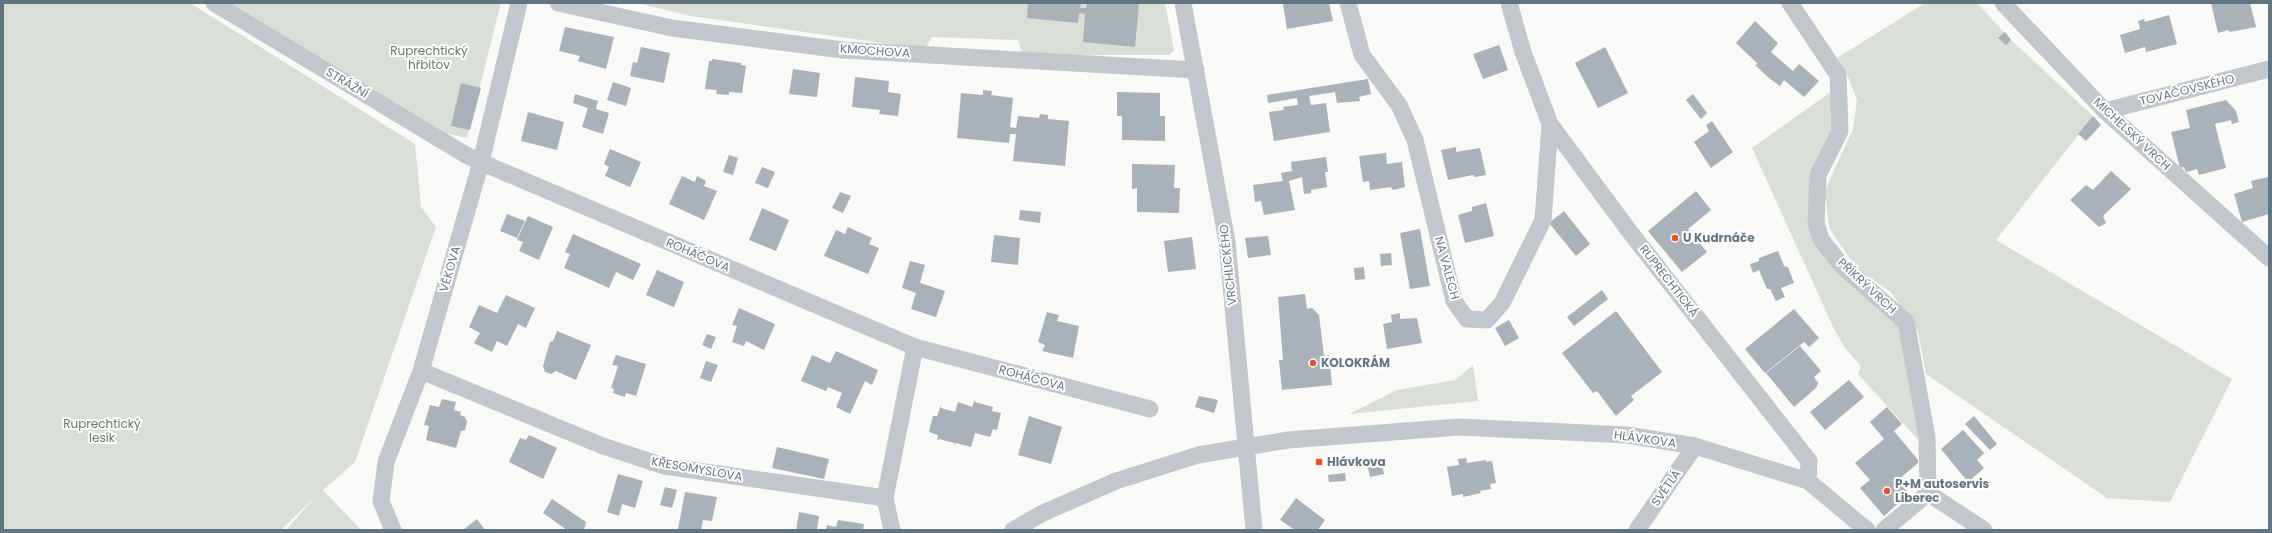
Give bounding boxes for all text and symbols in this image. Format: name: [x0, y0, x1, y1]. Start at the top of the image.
street label: KMOCHOVA: [839, 40, 911, 61]
park label: Ruprechtický hřbitov: [390, 42, 468, 73]
street label: STRÁŽNÍ: [323, 63, 372, 102]
street label: TOVAČOVSKÉHO: [2138, 70, 2236, 110]
street label: MICHELSKÝ VRCH: [2090, 93, 2175, 174]
street label: VRCHLICKÉHO: [1215, 224, 1240, 306]
place label: U Kudrnáče: [1683, 229, 1755, 246]
street label: ROHÁČOVA: [664, 233, 733, 276]
marker: U Kudrnáče: [1670, 233, 1680, 243]
street label: NA VALECH: [1431, 234, 1464, 301]
street label: RUPRECHTICKÁ: [1636, 241, 1703, 320]
street label: VĚKOVA: [435, 244, 464, 294]
street label: PŘÍKRÝ VRCH: [1834, 254, 1901, 317]
place label: KOLOKRÁM: [1321, 354, 1390, 371]
marker: KOLOKRÁM: [1308, 358, 1318, 368]
street label: ROHÁČOVA: [997, 361, 1067, 395]
park label: Ruprechtický lesík: [63, 415, 141, 446]
street label: HLÁVKOVA: [1613, 426, 1677, 451]
street label: KŘESOMYSLOVA: [650, 452, 744, 485]
place label: Hlávkova: [1327, 453, 1386, 470]
marker: Hlávkova: [1314, 457, 1324, 467]
street label: SVĚTLÁ: [1647, 466, 1684, 509]
place label: P+M autoservis Liberec: [1895, 475, 1990, 506]
marker: P+M autoservis Liberec: [1882, 486, 1892, 496]

